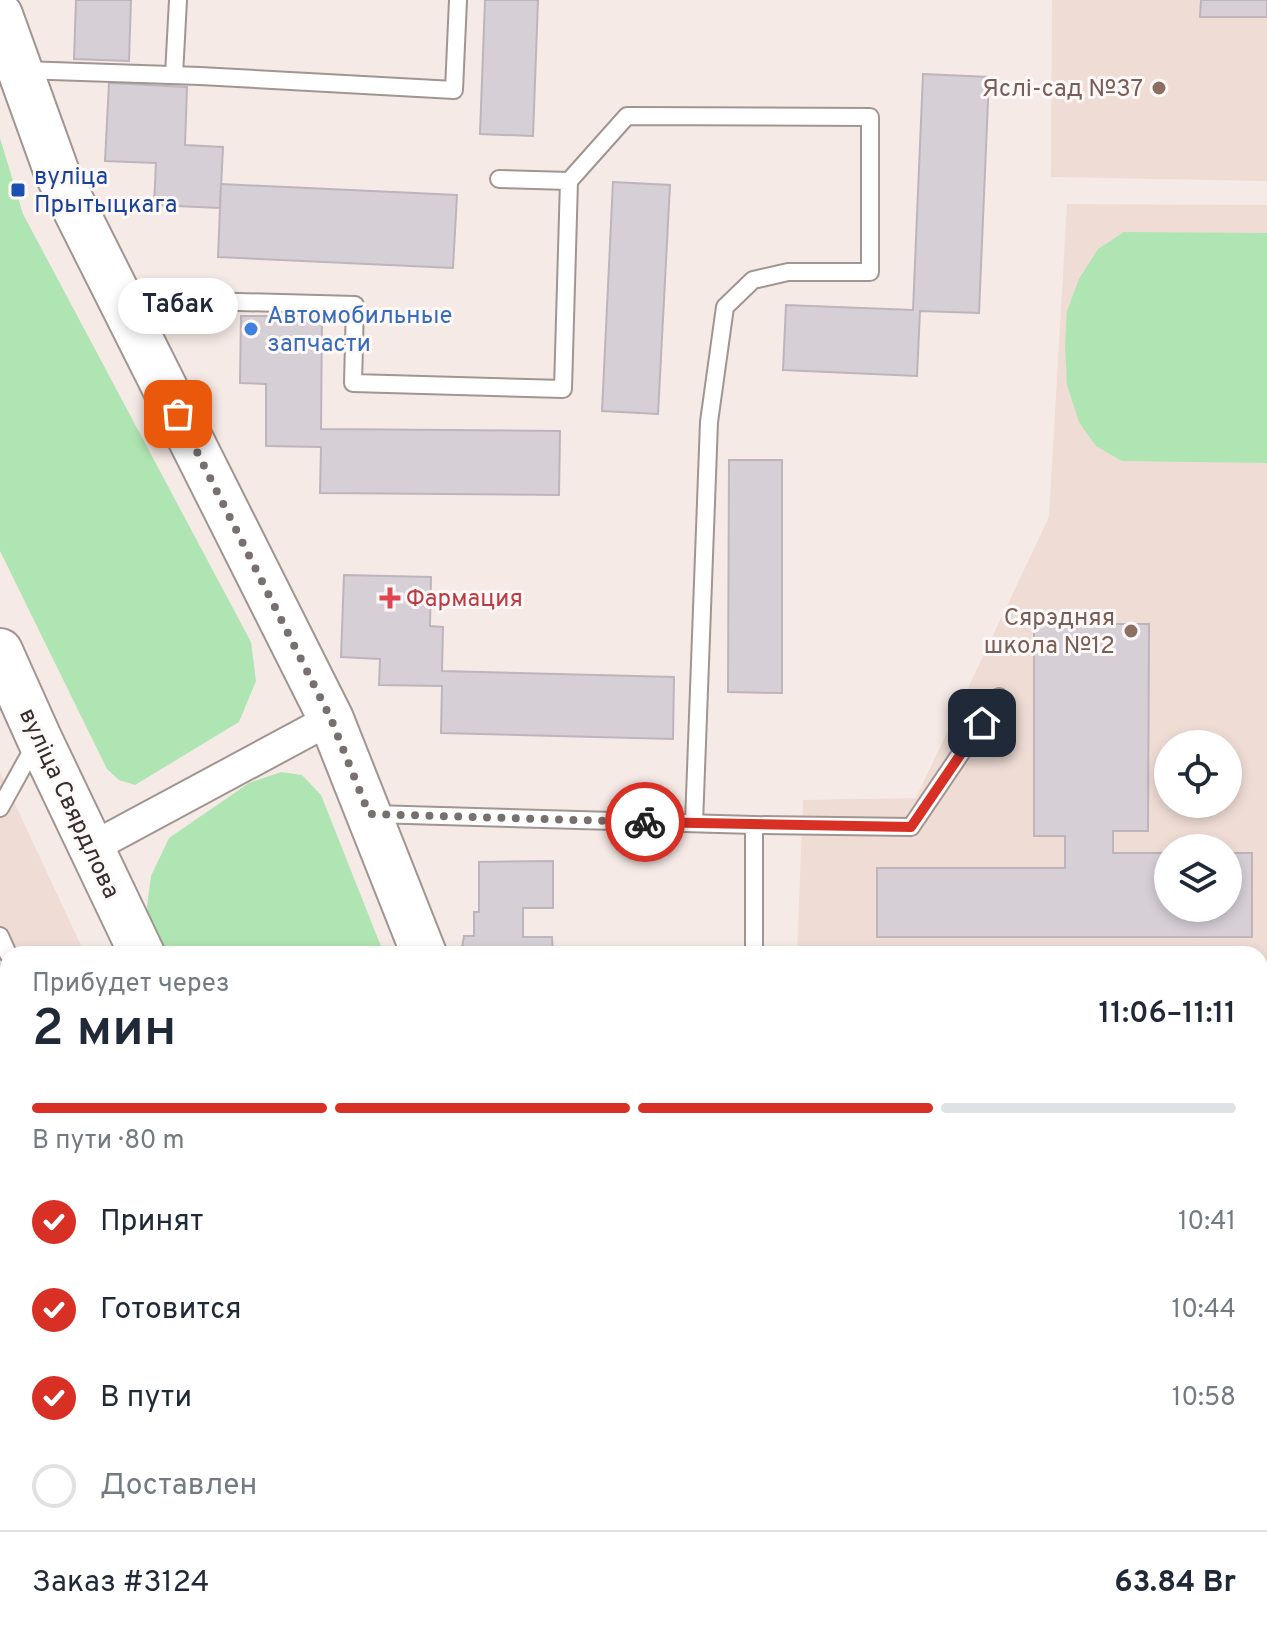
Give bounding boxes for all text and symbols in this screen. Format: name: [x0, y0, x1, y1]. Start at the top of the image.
place label: Яслі-сад №37: [982, 75, 1143, 105]
marker: Яслі-сад №37: [1150, 79, 1168, 97]
place label: вуліца Прытыцкага: [34, 163, 177, 221]
marker: вуліца Прытыцкага: [9, 181, 27, 199]
callout: Табак: [118, 278, 238, 334]
text: Табак: [142, 289, 214, 322]
place label: Автомобильные запчасти: [267, 302, 452, 360]
marker: Автомобильные запчасти: [242, 320, 260, 338]
pin: [144, 380, 212, 448]
icon: bag: [156, 392, 200, 436]
place label: Фармация: [406, 585, 523, 615]
marker: Фармация: [381, 589, 399, 607]
place label: Сярэдняя школа №12: [984, 604, 1115, 662]
marker: Сярэдняя школа №12: [1122, 622, 1140, 640]
pin: [948, 689, 1016, 757]
icon: home: [960, 701, 1004, 745]
street label: вуліца Свярдлова: [11, 704, 125, 904]
map controls: [1154, 730, 1242, 922]
button: locate: [1154, 730, 1242, 818]
courier: [605, 782, 685, 862]
icon: bike: [623, 800, 667, 844]
button: layers: [1154, 834, 1242, 922]
text: Прибудет через: [32, 968, 230, 1001]
text: 11:06–11:11: [1098, 996, 1236, 1033]
text: 2 мин: [32, 998, 176, 1064]
text: В пути · 80 m: [32, 1125, 185, 1158]
icon: check: [32, 1200, 76, 1244]
text: Принят: [100, 1204, 204, 1241]
text: 10:41: [1178, 1206, 1236, 1239]
icon: check: [32, 1288, 76, 1332]
text: Готовится: [100, 1292, 242, 1329]
text: 10:44: [1171, 1294, 1236, 1327]
icon: check: [32, 1376, 76, 1420]
text: В пути: [100, 1380, 192, 1417]
text: 10:58: [1172, 1382, 1236, 1415]
text: Доставлен: [100, 1468, 257, 1505]
text: Заказ #3124: [32, 1565, 209, 1602]
text: 63.84 Br: [1114, 1565, 1236, 1602]

